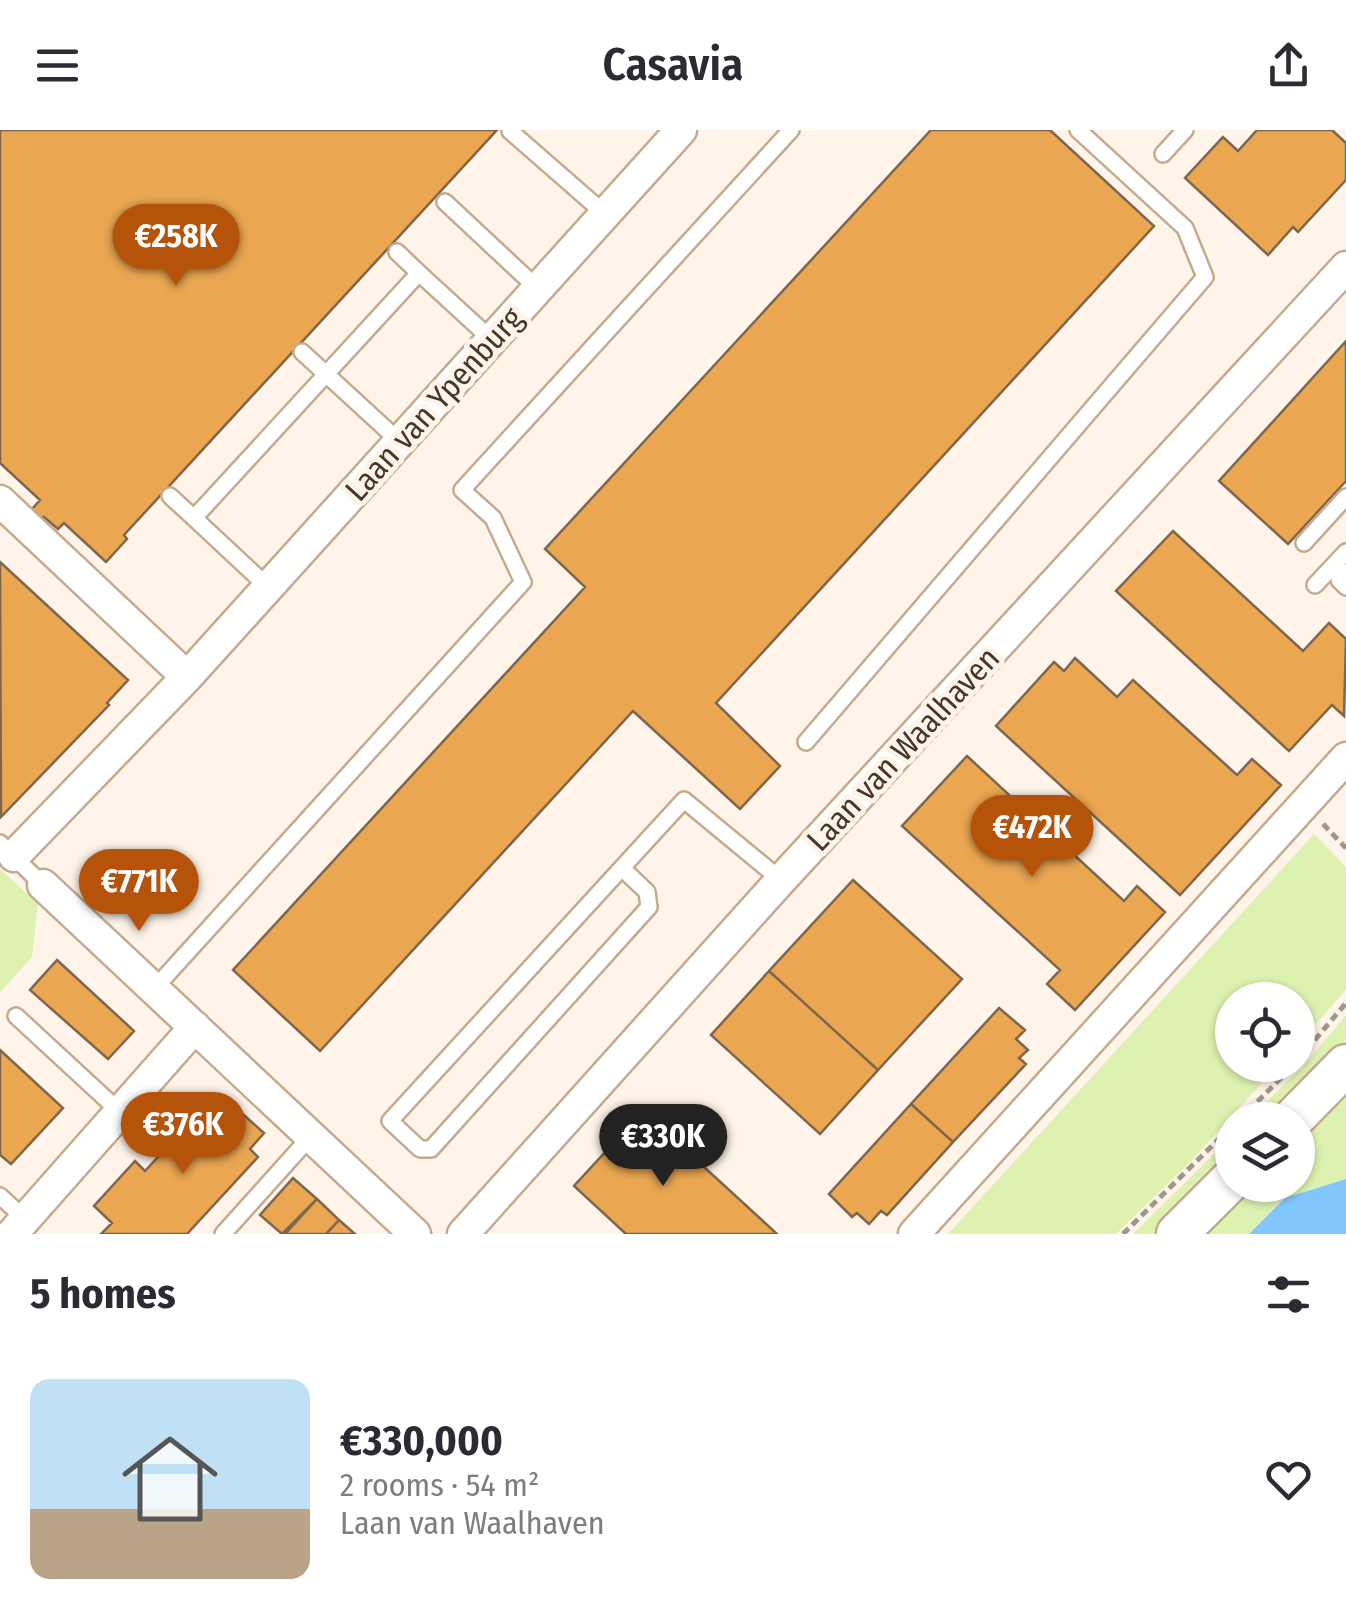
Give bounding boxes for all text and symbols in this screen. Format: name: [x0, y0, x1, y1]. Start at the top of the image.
icon: menu: [30, 38, 85, 93]
text: Casavia: [603, 38, 743, 92]
icon: share: [1261, 38, 1316, 93]
pin: €258K: [106, 204, 246, 289]
text: €258K: [135, 217, 217, 255]
street label: Laan van Ypenburg: [337, 300, 531, 508]
street label: Laan van Waalhaven: [799, 639, 1007, 859]
pin: €472K: [962, 795, 1102, 880]
text: €472K: [993, 808, 1071, 846]
pin: €771K: [69, 849, 209, 934]
text: €771K: [101, 862, 177, 900]
map controls: [1215, 982, 1315, 1202]
button: locate: [1215, 982, 1315, 1082]
pin: €376K: [113, 1092, 253, 1177]
button: layers: [1215, 1102, 1315, 1202]
pin: €330K: [593, 1104, 733, 1189]
text: €376K: [143, 1105, 223, 1143]
text: €330K: [621, 1117, 705, 1155]
icon: filters: [1261, 1267, 1316, 1322]
text: 5 homes: [30, 1269, 176, 1319]
text: €330,000: [340, 1416, 503, 1466]
icon: home: [110, 1419, 230, 1539]
icon: heart: [1261, 1452, 1316, 1507]
text: 2 rooms · 54 m²: [340, 1466, 539, 1504]
text: Laan van Waalhaven: [340, 1504, 605, 1542]

